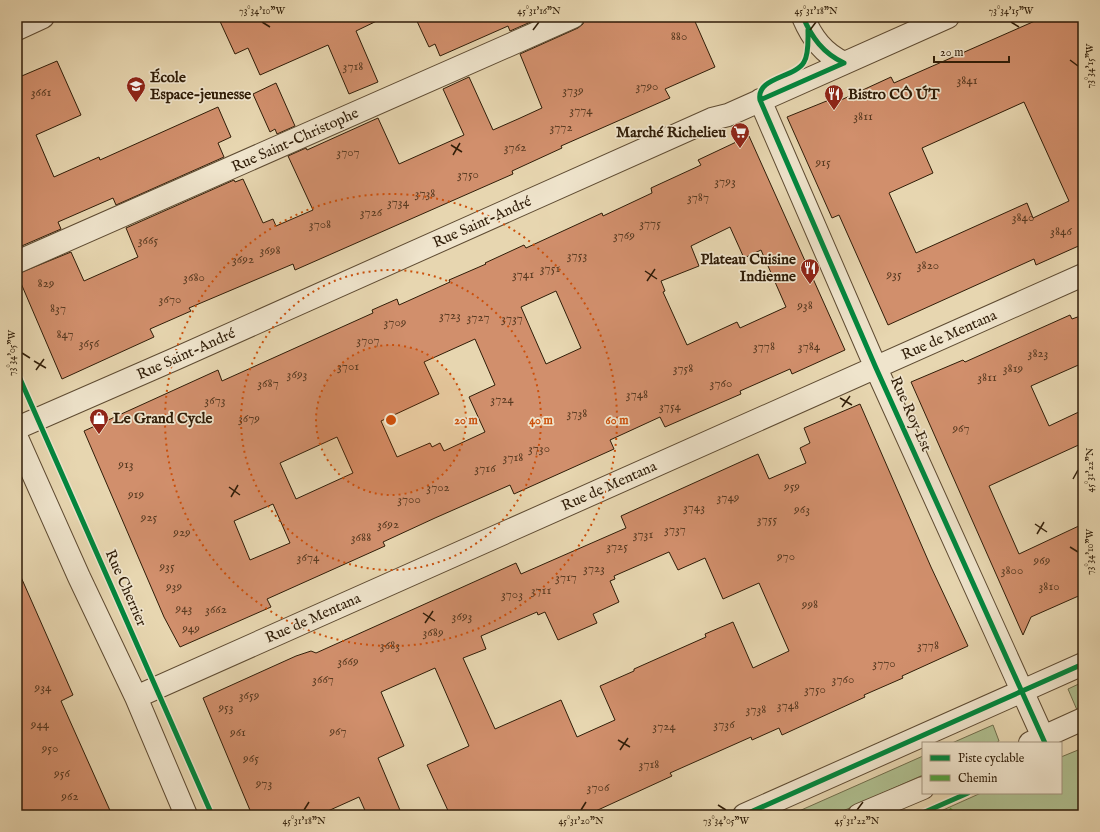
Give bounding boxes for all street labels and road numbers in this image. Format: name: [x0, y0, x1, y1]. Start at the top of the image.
street label: Rue Saint-Christophe: [229, 103, 362, 177]
street label: Rue Saint-André: [430, 192, 534, 252]
street label: Rue de Mentana: [898, 305, 1000, 364]
street label: Rue Saint-André: [134, 324, 238, 384]
street label: Rue Roy Est: [886, 374, 936, 454]
street label: Rue de Mentana: [558, 456, 660, 515]
street label: Rue Cherrier: [101, 547, 152, 630]
street label: Rue de Mentana: [262, 588, 364, 647]

